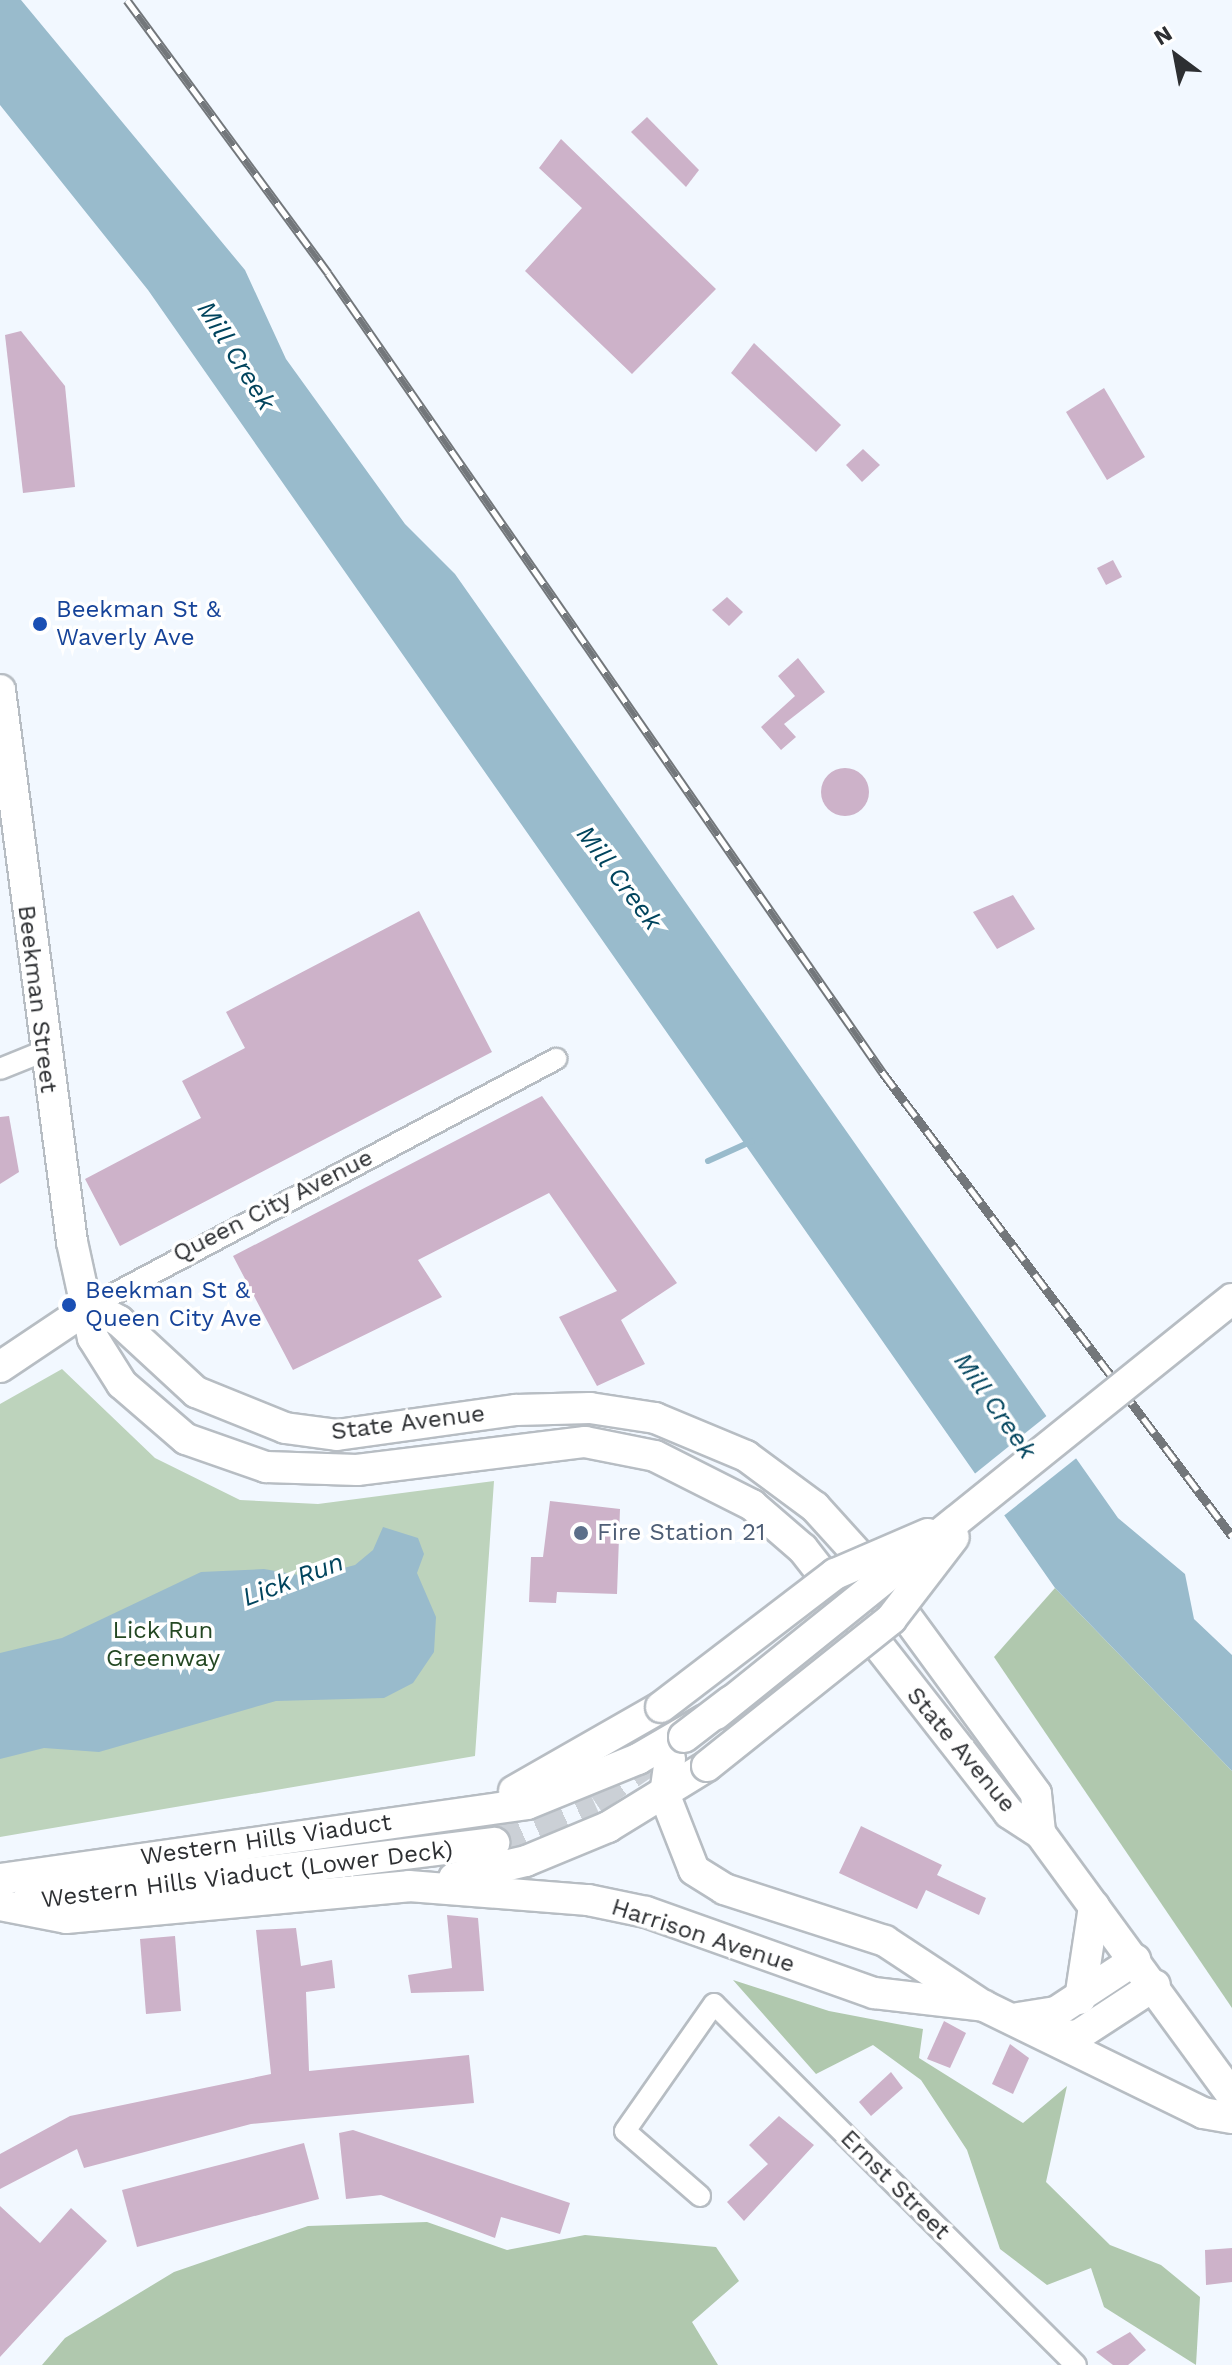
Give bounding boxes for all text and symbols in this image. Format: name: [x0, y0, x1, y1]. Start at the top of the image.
north arrow: [1136, 16, 1216, 96]
text: N: [1149, 20, 1177, 50]
water label: Mill Creek: [190, 295, 282, 417]
place label: Beekman St & Waverly Ave: [56, 596, 221, 652]
marker: Beekman St & Waverly Ave: [31, 615, 49, 633]
water label: Mill Creek: [569, 819, 669, 937]
street label: Beekman Street: [11, 904, 63, 1094]
street label: Queen City Avenue: [168, 1143, 378, 1269]
place label: Beekman St & Queen City Ave: [85, 1277, 263, 1333]
marker: Beekman St & Queen City Ave: [60, 1296, 78, 1314]
water label: Mill Creek: [947, 1346, 1043, 1466]
street label: State Avenue: [329, 1399, 487, 1447]
place label: Fire Station 21: [597, 1519, 765, 1547]
marker: Fire Station 21: [572, 1524, 590, 1542]
water label: Lick Run: [238, 1546, 348, 1614]
park label: Lick Run Greenway: [106, 1617, 220, 1673]
street label: State Avenue: [900, 1681, 1022, 1819]
street label: Western Hills Viaduct: [138, 1808, 394, 1872]
street label: Western Hills Viaduct (Lower Deck): [39, 1835, 455, 1915]
street label: Harrison Avenue: [607, 1893, 799, 1979]
street label: Ernst Street: [834, 2124, 956, 2246]

